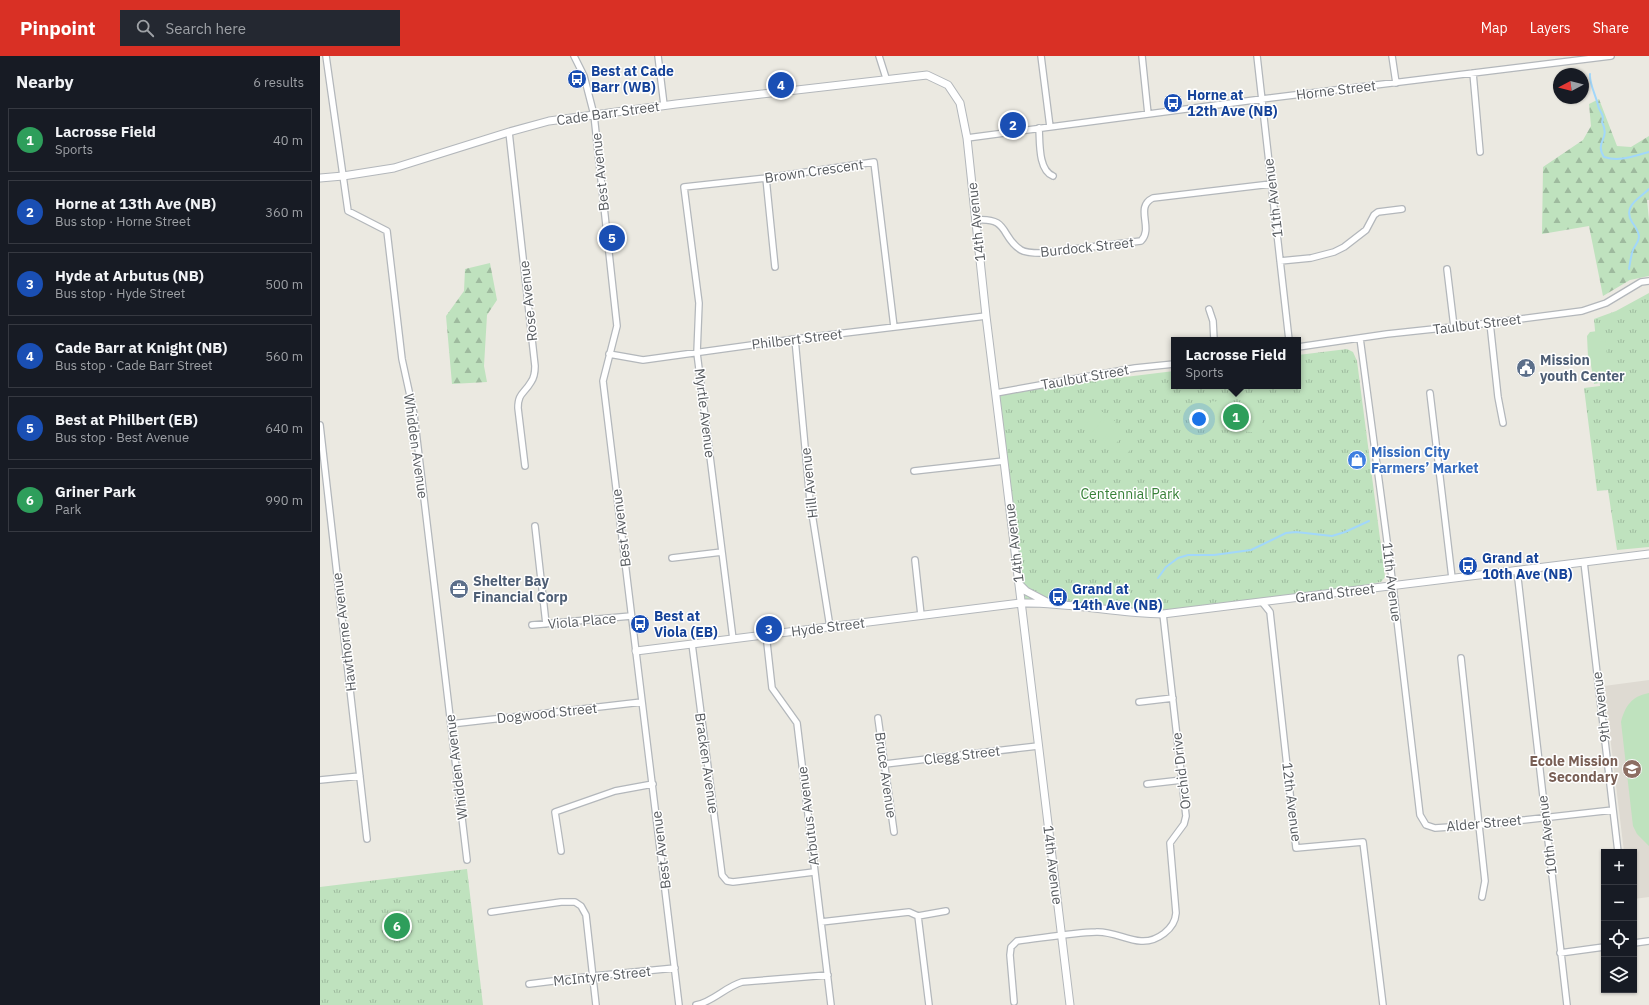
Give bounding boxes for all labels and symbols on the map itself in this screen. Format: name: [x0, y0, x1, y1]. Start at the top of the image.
place label: Best at Cade Barr (WB): [591, 62, 674, 96]
bus stop icon: Best at Cade Barr (WB): [566, 68, 588, 90]
north arrow: [1553, 68, 1589, 104]
pin: 4: [768, 70, 794, 100]
street label: Horne Street: [1295, 76, 1377, 104]
place label: Horne at 12th Ave (NB): [1187, 86, 1278, 120]
bus stop icon: Horne at 12th Ave (NB): [1162, 92, 1184, 114]
street label: Cade Barr Street: [555, 97, 661, 129]
pin: 2: [1000, 110, 1026, 140]
street label: Best Avenue: [587, 132, 613, 212]
street label: Brown Crescent: [763, 155, 865, 187]
street label: 11th Avenue: [1259, 157, 1287, 239]
street label: 14th Avenue: [963, 181, 989, 263]
pin: 5: [599, 223, 625, 253]
street label: Burdock Street: [1039, 233, 1135, 261]
street label: Rose Avenue: [515, 259, 541, 342]
street label: Taulbut Street: [1432, 310, 1522, 338]
street label: Philbert Street: [751, 324, 844, 354]
place label: Mission youth Center: [1540, 351, 1625, 385]
public building icon: Mission youth Center: [1515, 357, 1537, 379]
street label: Taulbut Street: [1040, 360, 1130, 394]
street label: Myrtle Avenue: [691, 367, 719, 459]
street label: Whidden Avenue: [400, 392, 432, 500]
pin: 1: [1223, 402, 1249, 432]
your location: [1189, 409, 1209, 429]
place label: Mission City Farmers’ Market: [1371, 443, 1479, 477]
street label: Hill Avenue: [796, 446, 822, 519]
shop icon: Mission City Farmers’ Market: [1346, 449, 1368, 471]
park label: Centennial Park: [1080, 485, 1180, 503]
street label: Best Avenue: [607, 488, 635, 568]
street label: 14th Avenue: [1000, 502, 1028, 584]
street label: 11th Avenue: [1378, 541, 1406, 623]
place label: Grand at 10th Ave (NB): [1482, 549, 1573, 583]
bus stop icon: Grand at 10th Ave (NB): [1457, 555, 1479, 577]
street label: Hawthorne Avenue: [328, 571, 360, 692]
place label: Shelter Bay Financial Corp: [473, 572, 568, 606]
office icon: Shelter Bay Financial Corp: [448, 578, 470, 600]
street label: Grand Street: [1294, 579, 1376, 607]
place label: Grand at 14th Ave (NB): [1072, 580, 1163, 614]
bus stop icon: Grand at 14th Ave (NB): [1047, 586, 1069, 608]
place label: Best at Viola (EB): [654, 607, 718, 641]
street label: Viola Place: [547, 609, 617, 633]
bus stop icon: Best at Viola (EB): [629, 613, 651, 635]
pin: 3: [756, 614, 782, 644]
street label: Hyde Street: [790, 614, 866, 640]
street label: 9th Avenue: [1588, 670, 1614, 743]
street label: Dogwood Street: [496, 699, 598, 727]
street label: Bracken Avenue: [691, 711, 723, 815]
street label: Whidden Avenue: [441, 713, 471, 821]
street label: Bruce Avenue: [871, 731, 901, 820]
street label: Orchid Drive: [1167, 731, 1195, 811]
street label: Clegg Street: [923, 741, 1001, 769]
place label: Ecole Mission Secondary: [1529, 752, 1619, 786]
school or university icon: Ecole Mission Secondary: [1621, 758, 1643, 780]
street label: 12th Avenue: [1278, 761, 1306, 843]
street label: Arbutus Avenue: [793, 765, 823, 867]
street label: 10th Avenue: [1533, 794, 1561, 876]
street label: Best Avenue: [647, 810, 675, 890]
street label: Alder Street: [1446, 811, 1522, 835]
street label: 14th Avenue: [1039, 824, 1067, 906]
pin: 6: [384, 911, 410, 941]
street label: McIntyre Street: [552, 962, 652, 990]

